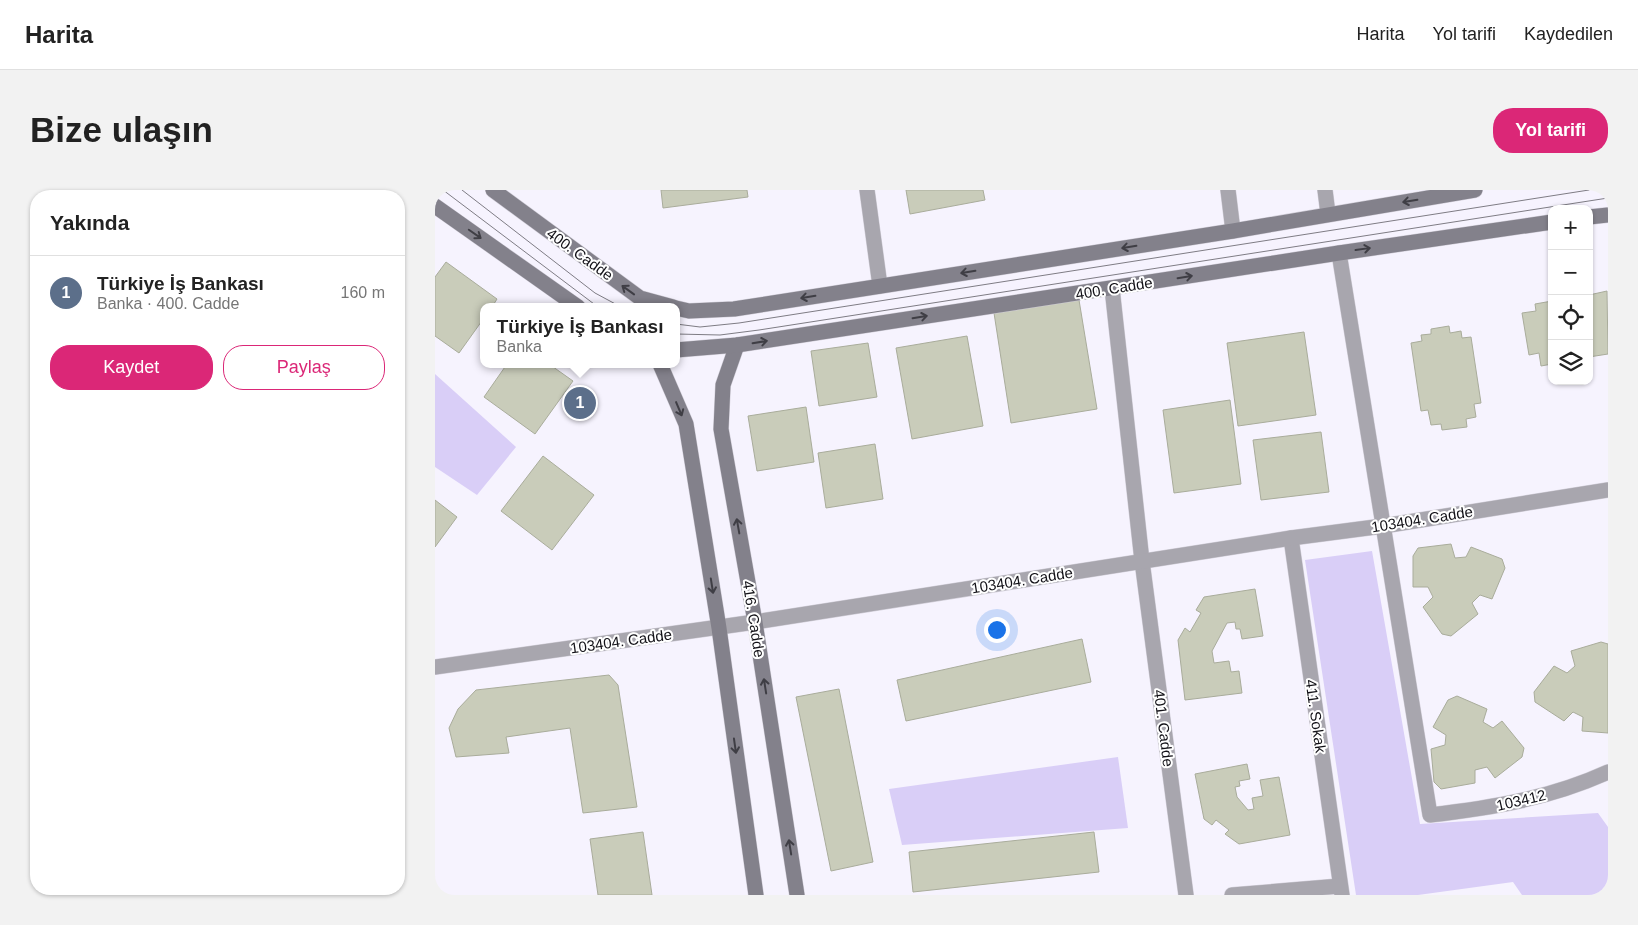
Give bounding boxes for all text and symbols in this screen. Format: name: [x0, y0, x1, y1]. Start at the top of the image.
text: Harita: [25, 21, 93, 48]
text: Harita: [1357, 24, 1405, 44]
text: Yol tarifi: [1433, 24, 1496, 44]
text: Kaydedilen: [1524, 24, 1613, 44]
button: Yol tarifi: [1493, 108, 1608, 153]
text: Bize ulaşın: [30, 110, 213, 149]
one-way arrow: [1402, 196, 1418, 206]
map controls: [1548, 205, 1593, 385]
button: +: [1548, 205, 1593, 250]
text: Yakında: [50, 211, 129, 234]
street label: 400. Cadde: [544, 224, 616, 284]
one-way arrow: [468, 229, 482, 239]
one-way arrow: [1121, 243, 1137, 253]
one-way arrow: [1354, 244, 1370, 254]
button: −: [1548, 250, 1593, 295]
one-way arrow: [960, 268, 976, 278]
one-way arrow: [1176, 272, 1192, 282]
text: Türkiye İş Bankası: [97, 273, 264, 294]
street label: 400. Cadde: [1074, 274, 1154, 302]
text: 1: [62, 284, 70, 301]
text: 160 m: [341, 284, 385, 301]
one-way arrow: [622, 284, 635, 295]
one-way arrow: [800, 293, 816, 303]
text: Banka · 400. Cadde: [97, 295, 239, 312]
button: locate: [1548, 295, 1593, 340]
popup: [480, 303, 680, 368]
one-way arrow: [912, 312, 928, 322]
text: Türkiye İş Bankası: [497, 316, 663, 337]
one-way arrow: [751, 337, 767, 347]
text: Banka: [497, 338, 542, 355]
button: layers: [1548, 340, 1593, 385]
button: Kaydet: [50, 345, 213, 390]
button: Paylaş: [223, 345, 385, 390]
pin: 1: [564, 384, 596, 422]
one-way arrow: [675, 401, 685, 416]
street label: 103404. Cadde: [1370, 503, 1474, 535]
one-way arrow: [733, 518, 743, 534]
street label: 103404. Cadde: [970, 564, 1074, 596]
one-way arrow: [707, 577, 717, 593]
street label: 416. Cadde: [740, 579, 768, 659]
your location: [984, 617, 1010, 643]
street label: 103404. Cadde: [569, 625, 673, 657]
street label: 411. Sokak: [1302, 678, 1330, 754]
one-way arrow: [760, 679, 770, 695]
street label: 401. Cadde: [1151, 688, 1177, 768]
one-way arrow: [730, 738, 740, 754]
street label: 103412: [1495, 786, 1547, 814]
one-way arrow: [784, 839, 794, 855]

